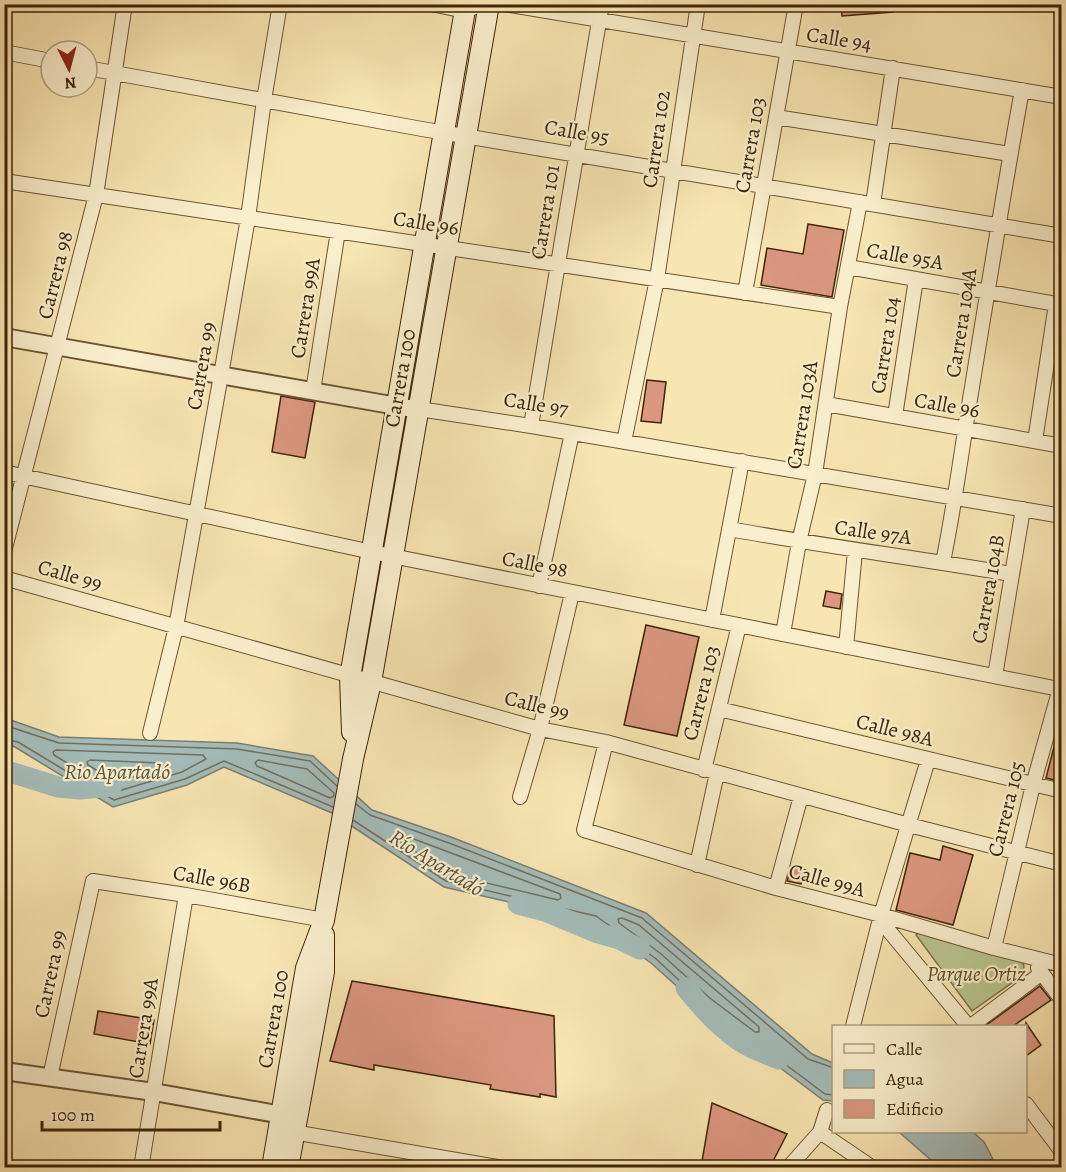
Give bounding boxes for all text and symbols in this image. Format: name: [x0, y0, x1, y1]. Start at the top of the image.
street label: Calle 94: [804, 20, 874, 58]
north arrow: [39, 39, 99, 99]
text: N: [63, 71, 77, 95]
street label: Carrera 102: [635, 88, 677, 190]
street label: Carrera 103: [728, 95, 772, 195]
street label: Calle 95: [542, 113, 612, 151]
street label: Carrera 101: [524, 163, 566, 261]
street label: Calle 96: [391, 204, 461, 242]
street label: Carrera 98: [31, 228, 79, 322]
street label: Calle 95A: [864, 235, 946, 277]
street label: Carrera 99A: [283, 255, 327, 360]
street label: Carrera 104A: [939, 266, 984, 380]
street label: Carrera 104: [864, 294, 906, 396]
street label: Carrera 99: [179, 320, 223, 412]
street label: Carrera 100: [378, 327, 422, 429]
street label: Carrera 103A: [780, 358, 824, 471]
street label: Calle 97: [502, 385, 571, 423]
street label: Calle 96: [912, 385, 982, 425]
street label: Calle 97A: [833, 513, 914, 551]
street label: Carrera 104B: [965, 532, 1011, 646]
street label: Calle 98: [500, 544, 570, 584]
street label: Calle 99: [34, 552, 106, 598]
street label: Carrera 103: [676, 643, 726, 743]
street label: Calle 99: [502, 683, 572, 727]
street label: Calle 98A: [853, 707, 937, 753]
water label: Rio Apartadó: [64, 757, 170, 787]
street label: Carrera 105: [981, 758, 1031, 860]
water label: Río Apartadó: [383, 822, 490, 904]
street label: Calle 99A: [786, 856, 869, 904]
street label: Calle 96B: [171, 858, 253, 900]
street label: Carrera 99: [27, 928, 73, 1020]
park label: Parque Ortiz: [927, 960, 1026, 988]
street label: Carrera 100: [251, 968, 295, 1070]
street label: Carrera 99A: [121, 975, 165, 1080]
legend: [832, 1025, 1027, 1133]
text: Calle: [886, 1037, 923, 1061]
text: Agua: [885, 1067, 924, 1091]
scale bar: [42, 1094, 220, 1132]
text: Edificio: [886, 1097, 943, 1121]
text: 100 m: [51, 1103, 95, 1127]

